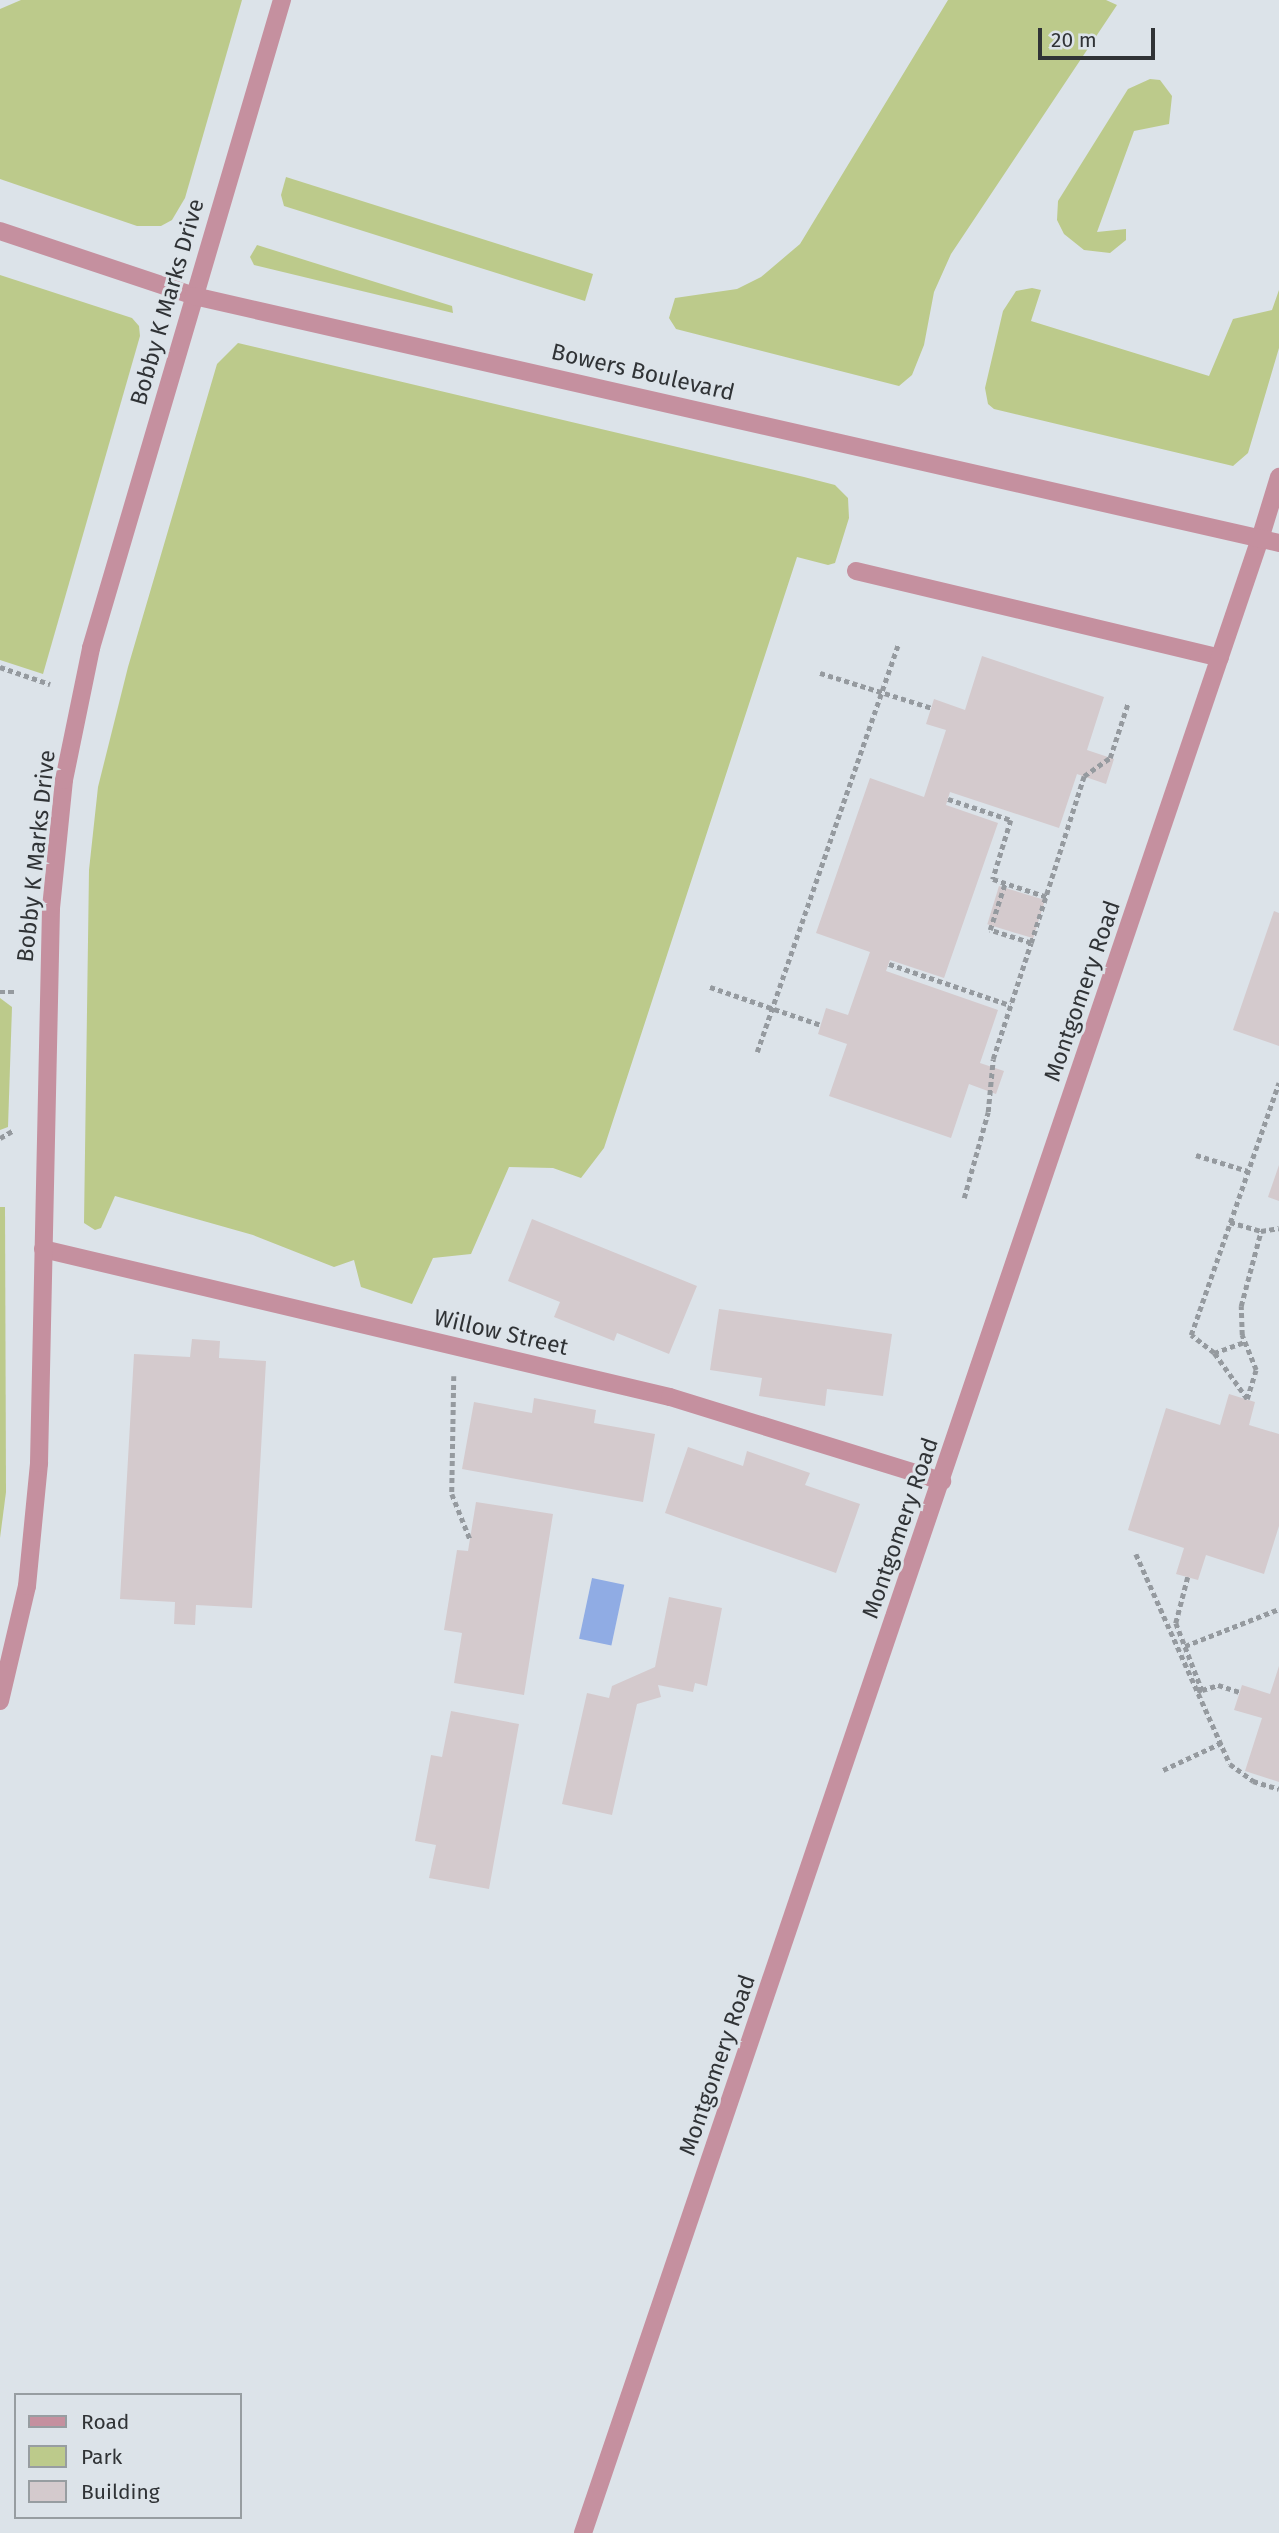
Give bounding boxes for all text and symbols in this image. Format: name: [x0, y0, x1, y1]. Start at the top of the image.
scale bar: [1041, 14, 1158, 58]
text: 20 m: [1051, 27, 1097, 53]
street label: Bobby K Marks Drive: [124, 196, 210, 408]
street label: Bowers Boulevard: [549, 338, 737, 406]
street label: Bobby K Marks Drive: [11, 748, 61, 964]
street label: Montgomery Road: [1038, 897, 1126, 1085]
street label: Willow Street: [431, 1303, 571, 1361]
street label: Montgomery Road: [856, 1434, 944, 1622]
street label: Montgomery Road: [673, 1971, 761, 2159]
legend: [14, 2393, 242, 2519]
text: Road: [81, 2409, 129, 2435]
text: Park: [81, 2444, 122, 2470]
text: Building: [81, 2479, 160, 2505]

